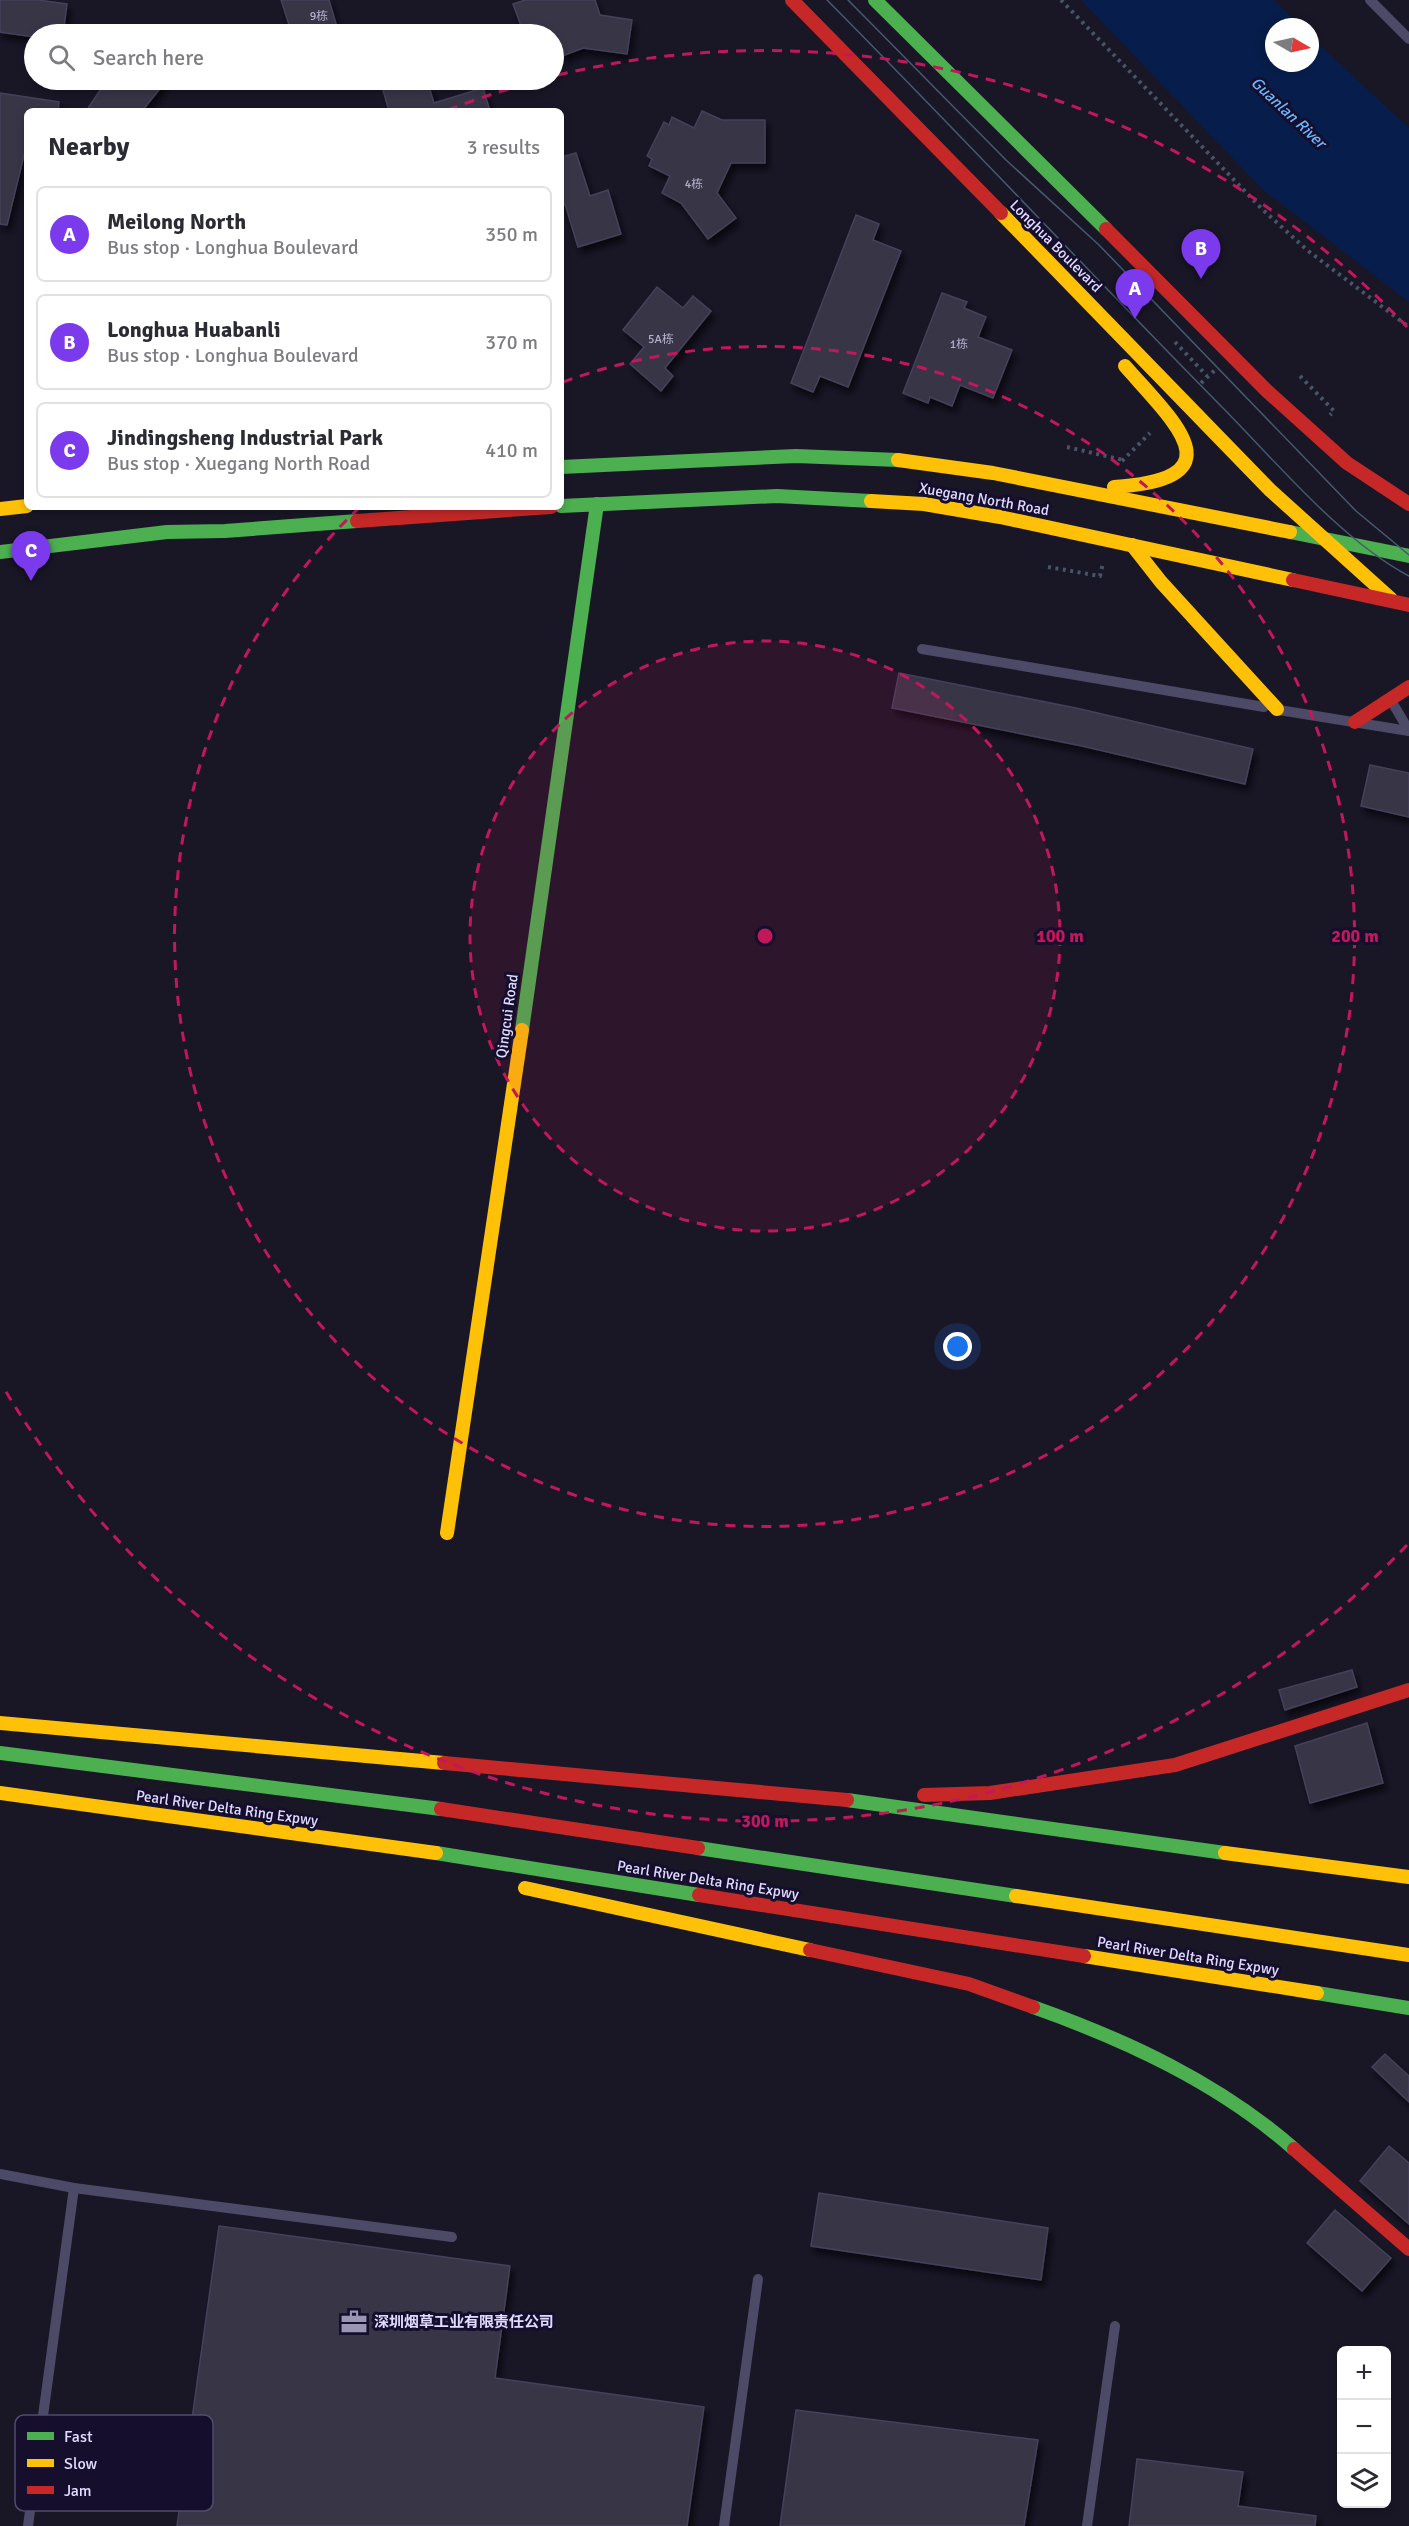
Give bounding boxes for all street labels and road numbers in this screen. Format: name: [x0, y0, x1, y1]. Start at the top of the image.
street label: Longhua Boulevard: [1006, 196, 1106, 296]
street label: Xuegang North Road: [918, 479, 1050, 519]
street label: Qingcui Road: [492, 973, 522, 1059]
street label: Pearl River Delta Ring Expwy: [135, 1786, 319, 1830]
street label: Pearl River Delta Ring Expwy: [616, 1857, 800, 1903]
street label: Pearl River Delta Ring Expwy: [1096, 1933, 1280, 1979]

